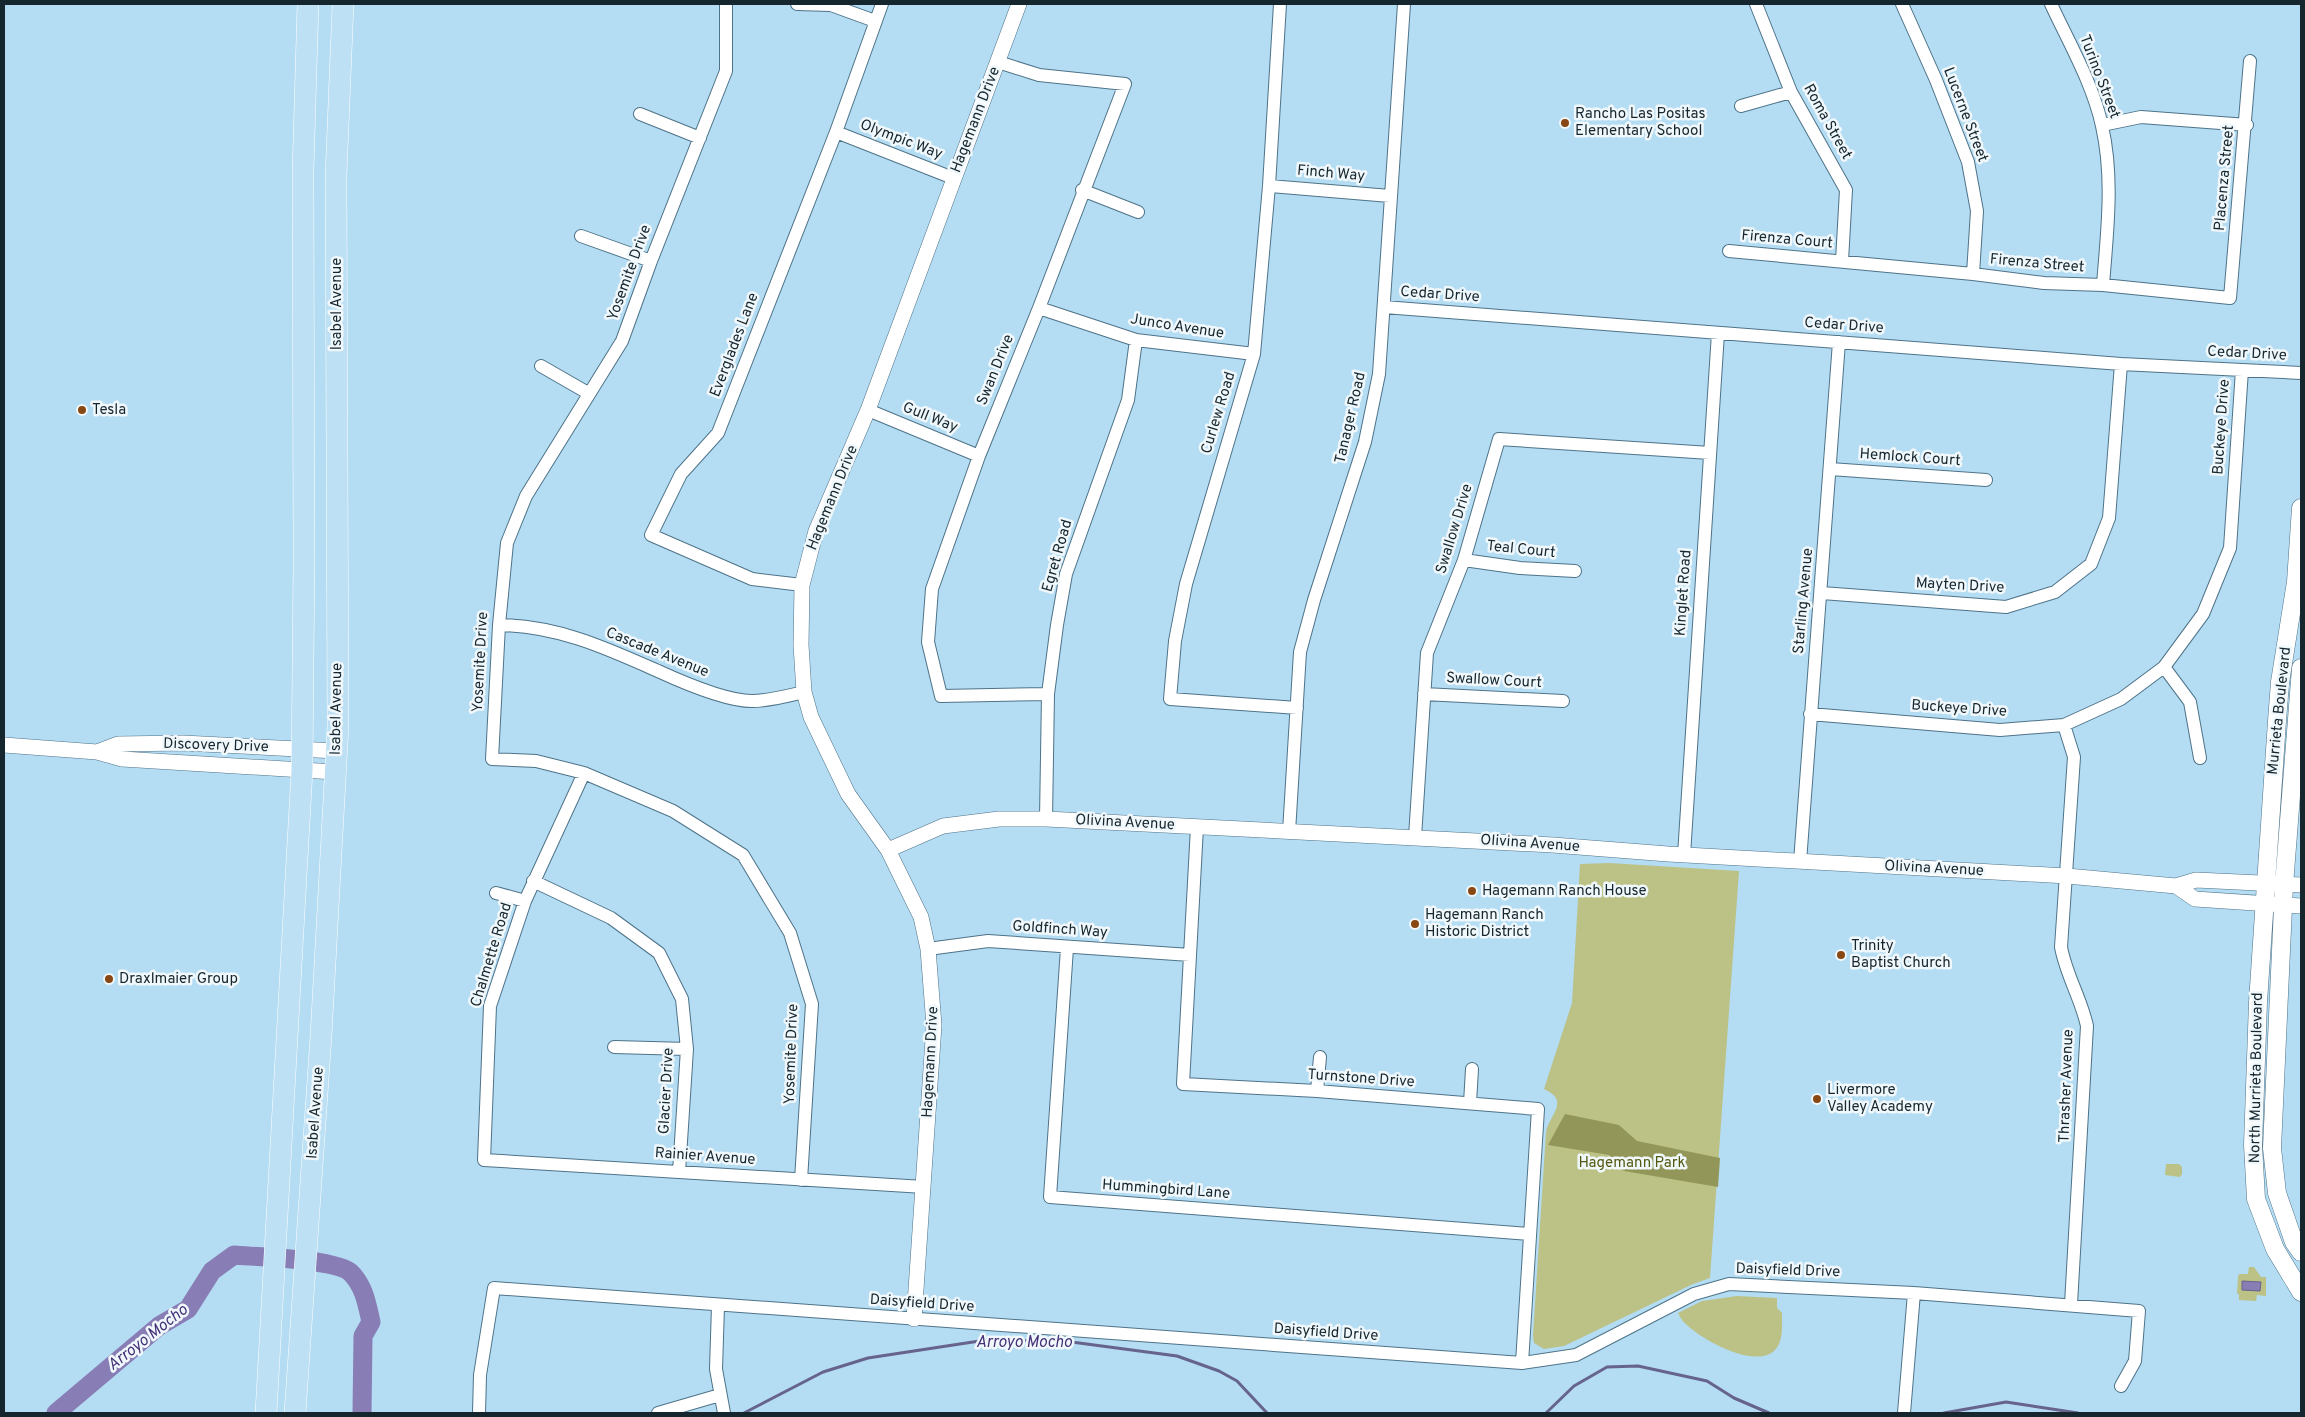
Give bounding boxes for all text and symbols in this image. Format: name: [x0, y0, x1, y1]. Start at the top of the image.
street label: Turino Street: [2074, 32, 2124, 122]
street label: Hagemann Drive: [947, 64, 1005, 176]
street label: Lucerne Street: [1938, 65, 1992, 165]
street label: Roma Street: [1798, 81, 1856, 163]
place label: Rancho Las Positas Elementary School: [1575, 105, 1705, 141]
street label: Olympic Way: [857, 116, 945, 164]
marker: Rancho Las Positas Elementary School: [1559, 117, 1571, 129]
street label: Placenza Street: [2211, 124, 2239, 232]
street label: Finch Way: [1296, 162, 1366, 186]
street label: Yosemite Drive: [604, 222, 656, 324]
street label: Firenza Court: [1740, 227, 1834, 253]
street label: Firenza Street: [1989, 250, 2085, 278]
street label: Isabel Avenue: [328, 258, 347, 350]
street label: Cedar Drive: [1400, 283, 1480, 307]
street label: Everglades Lane: [706, 290, 764, 400]
street label: Junco Avenue: [1129, 310, 1225, 344]
street label: Cedar Drive: [1804, 314, 1884, 338]
street label: Swan Drive: [973, 332, 1019, 408]
street label: Cedar Drive: [2207, 342, 2287, 366]
street label: Curlew Road: [1198, 370, 1240, 456]
street label: Tanager Road: [1331, 370, 1371, 466]
street label: Buckeye Drive: [2209, 378, 2235, 476]
street label: Gull Way: [900, 398, 960, 438]
place label: Tesla: [92, 401, 126, 420]
marker: Tesla: [76, 404, 88, 416]
street label: Hagemann Drive: [803, 443, 863, 553]
street label: Hemlock Court: [1859, 445, 1961, 471]
street label: Swallow Drive: [1432, 482, 1478, 576]
street label: Egret Road: [1039, 518, 1077, 594]
street label: Teal Court: [1486, 537, 1556, 563]
street label: Starling Avenue: [1790, 547, 1818, 655]
street label: Kinglet Road: [1672, 549, 1696, 637]
street label: Mayten Drive: [1915, 574, 2005, 598]
street label: Yosemite Drive: [469, 611, 493, 713]
street label: Cascade Avenue: [603, 624, 711, 682]
street label: Murrieta Boulevard: [2264, 646, 2296, 776]
street label: Isabel Avenue: [327, 663, 347, 755]
street label: Swallow Court: [1446, 669, 1542, 693]
street label: Buckeye Drive: [1910, 696, 2008, 722]
street label: Discovery Drive: [163, 735, 269, 757]
street label: Olivina Avenue: [1075, 811, 1175, 835]
street label: Olivina Avenue: [1480, 831, 1580, 857]
street label: Olivina Avenue: [1884, 857, 1984, 881]
place label: Hagemann Ranch House: [1482, 882, 1647, 901]
marker: Hagemann Ranch House: [1466, 885, 1478, 897]
street label: Chalmette Road: [467, 900, 517, 1010]
place label: Hagemann Ranch Historic District: [1425, 906, 1544, 942]
street label: Goldfinch Way: [1012, 917, 1108, 943]
marker: Hagemann Ranch Historic District: [1409, 918, 1421, 930]
place label: Trinity Baptist Church: [1851, 937, 1951, 973]
marker: Trinity Baptist Church: [1835, 949, 1847, 961]
place label: Draxlmaier Group: [119, 970, 238, 989]
marker: Draxlmaier Group: [103, 973, 115, 985]
street label: North Murrieta Boulevard: [2246, 992, 2268, 1164]
street label: Yosemite Drive: [781, 1003, 803, 1105]
street label: Hagemann Drive: [919, 1006, 943, 1118]
street label: Thrasher Avenue: [2056, 1029, 2078, 1143]
street label: Glacier Drive: [655, 1047, 679, 1135]
street label: Isabel Avenue: [303, 1066, 329, 1160]
street label: Turnstone Drive: [1307, 1066, 1415, 1092]
place label: Livermore Valley Academy: [1827, 1081, 1933, 1117]
marker: Livermore Valley Academy: [1811, 1093, 1823, 1105]
street label: Rainier Avenue: [654, 1144, 756, 1170]
park label: Hagemann Park: [1578, 1154, 1686, 1173]
street label: Hummingbird Lane: [1101, 1176, 1231, 1204]
street label: Daisyfield Drive: [1735, 1260, 1841, 1282]
street label: Daisyfield Drive: [869, 1291, 975, 1317]
water label: Arroyo Mocho: [104, 1300, 192, 1375]
street label: Daisyfield Drive: [1273, 1320, 1379, 1346]
water label: Arroyo Mocho: [976, 1333, 1073, 1353]

